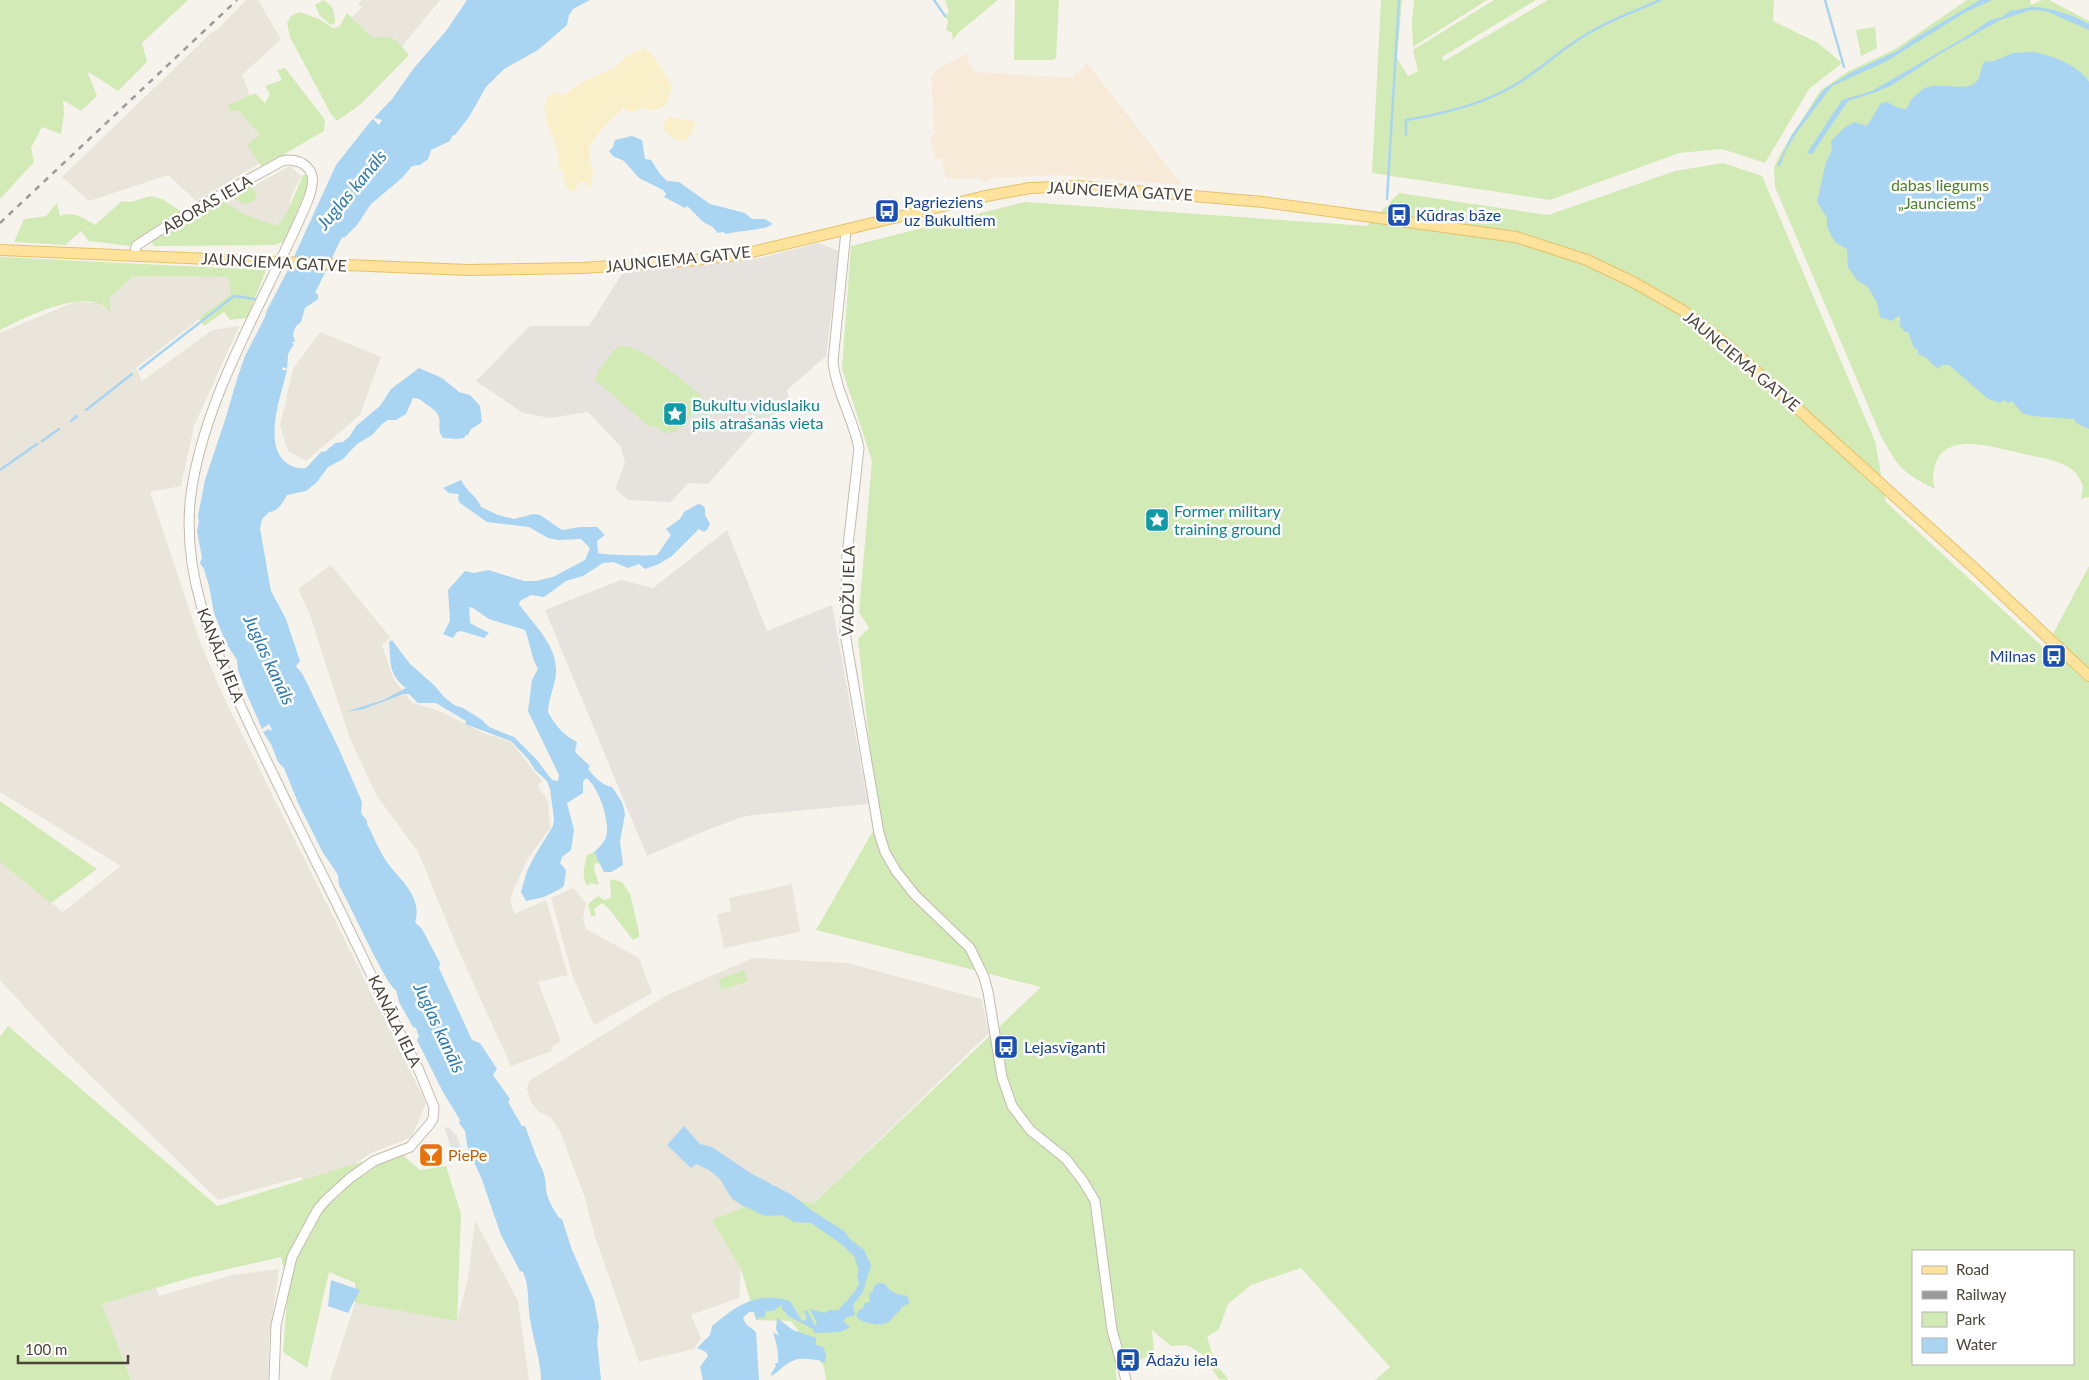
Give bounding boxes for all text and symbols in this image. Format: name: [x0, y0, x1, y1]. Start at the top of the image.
water label: Juglas kanāls: [311, 145, 391, 234]
street label: ABORAS IELA: [159, 170, 255, 237]
park label: dabas liegums „Jaunciems”: [1891, 175, 1989, 212]
street label: JAUNCIEMA GATVE: [1047, 177, 1193, 204]
place label: Pagrieziens uz Bukultiem: [904, 192, 996, 229]
bus stop icon: Pagrieziens uz Bukultiem: [874, 198, 900, 224]
bus stop icon: Kūdras bāze: [1386, 202, 1412, 228]
place label: Kūdras bāze: [1416, 205, 1501, 224]
street label: JAUNCIEMA GATVE: [605, 241, 751, 276]
street label: JAUNCIEMA GATVE: [201, 248, 347, 275]
street label: JAUNCIEMA GATVE: [1680, 307, 1804, 415]
place label: Bukultu viduslaiku pils atrašanās vieta: [692, 395, 823, 432]
place icon: Bukultu viduslaiku pils atrašanās vieta: [662, 401, 688, 427]
place label: Former military training ground: [1174, 501, 1282, 538]
place icon: Former military training ground: [1144, 507, 1170, 533]
street label: VADŽU IELA: [837, 545, 858, 637]
street label: KANĀLA IELA: [194, 605, 249, 705]
water label: Juglas kanāls: [239, 610, 300, 708]
bus stop icon: Milnas: [2041, 643, 2067, 669]
place label: Milnas: [1990, 646, 2036, 665]
street label: KANĀLA IELA: [365, 972, 426, 1070]
water label: Juglas kanāls: [409, 978, 470, 1076]
bus stop icon: Lejasvīganti: [993, 1034, 1019, 1060]
place label: Lejasvīganti: [1024, 1037, 1106, 1056]
bar icon: PiePe: [418, 1142, 444, 1168]
place label: PiePe: [448, 1145, 487, 1164]
legend: [1912, 1250, 2074, 1365]
text: Road: [1956, 1260, 1989, 1278]
text: Railway: [1956, 1285, 2007, 1303]
text: Park: [1956, 1310, 1986, 1328]
scale bar: [18, 1332, 128, 1364]
text: Water: [1956, 1335, 1997, 1353]
text: 100 m: [25, 1340, 67, 1358]
bus stop icon: Ādažu iela: [1115, 1347, 1141, 1373]
place label: Ādažu iela: [1146, 1350, 1218, 1369]

